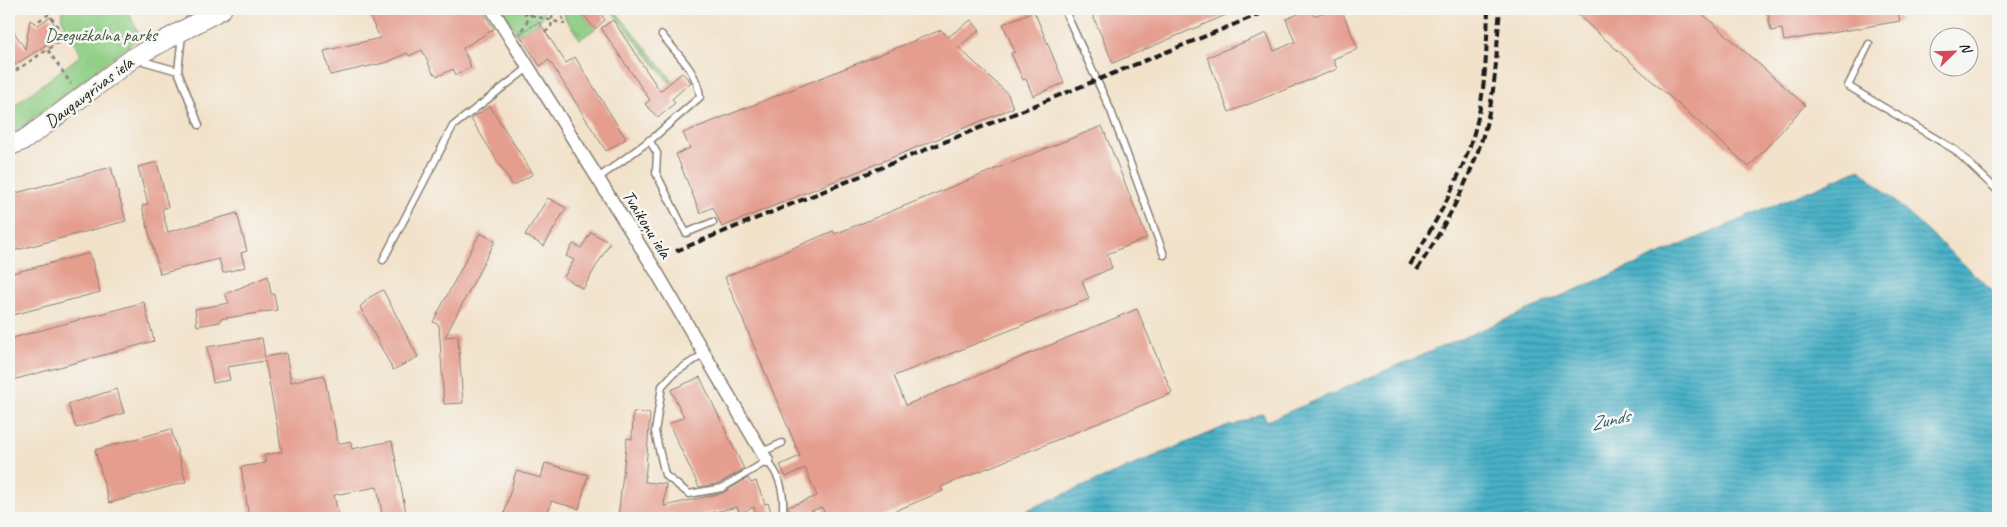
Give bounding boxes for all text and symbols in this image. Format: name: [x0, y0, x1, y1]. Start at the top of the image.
park label: Dzegužkalna parks: [45, 24, 159, 46]
north arrow: [1930, 28, 1980, 78]
text: N: [1956, 40, 1976, 57]
street label: Daugavgrīvas iela: [40, 51, 139, 132]
street label: Tvaikoņu iela: [617, 186, 677, 263]
water label: Zunds: [1588, 403, 1635, 436]

